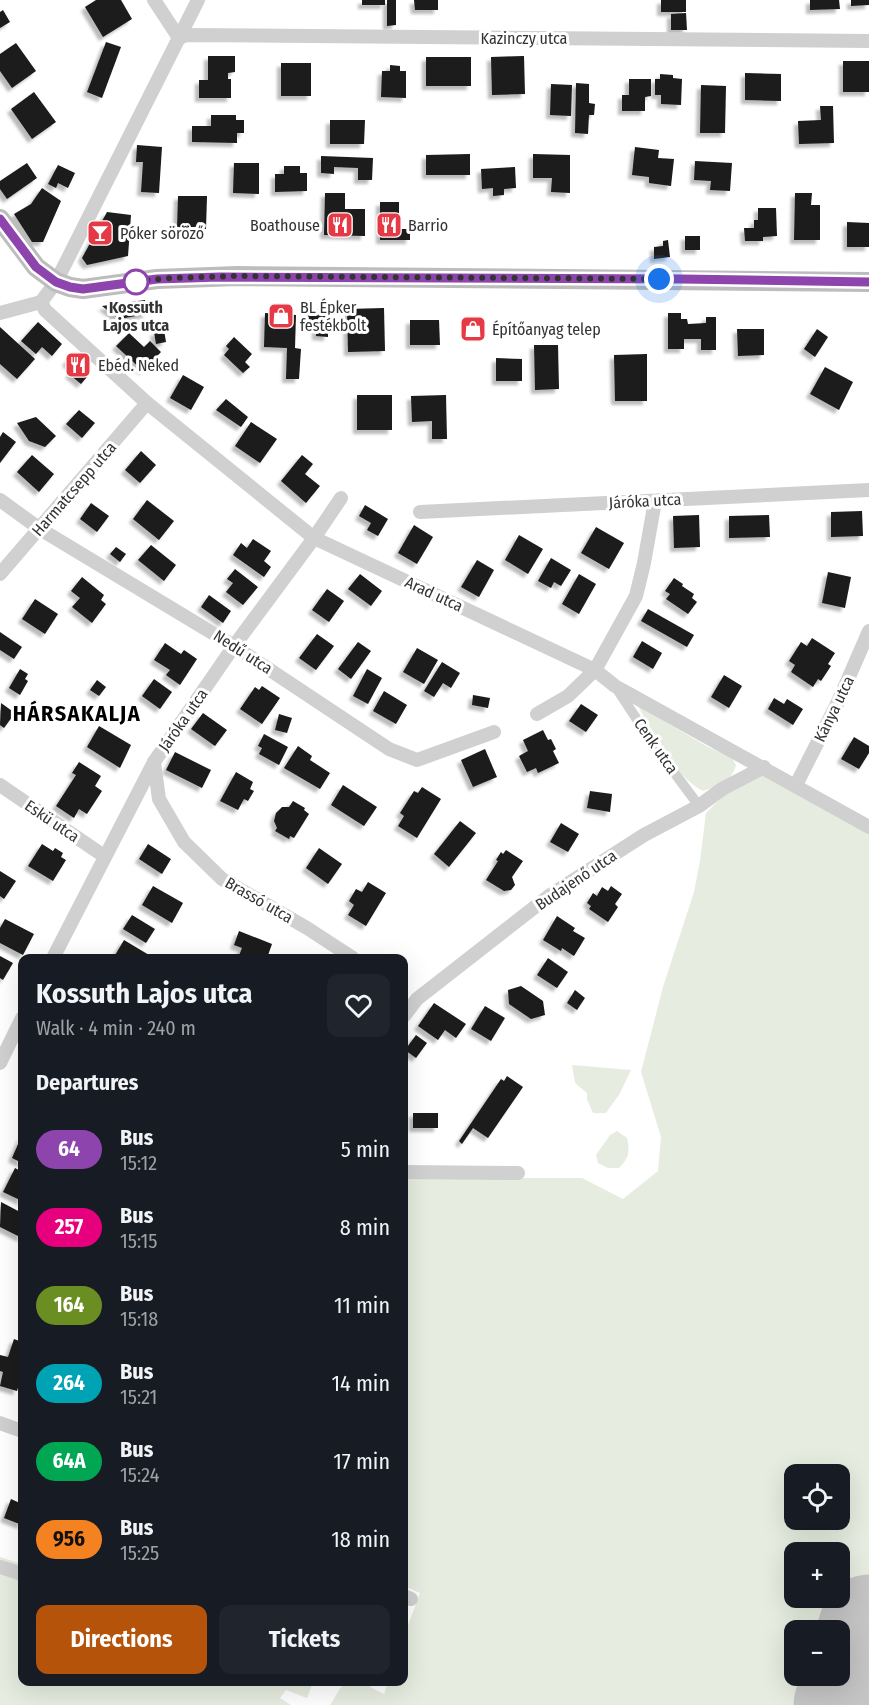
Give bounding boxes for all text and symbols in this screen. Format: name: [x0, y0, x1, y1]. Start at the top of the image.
street label: Kazinczy utca: [481, 29, 568, 48]
restaurant icon: Boathouse: [325, 210, 355, 240]
restaurant icon: Barrio: [374, 210, 404, 240]
place label: Boathouse: [250, 216, 320, 235]
place label: Barrio: [408, 216, 448, 235]
bar icon: Póker söröző: [85, 218, 115, 248]
place label: Póker söröző: [120, 224, 204, 243]
your location: [644, 264, 674, 294]
marker: Kossuth Lajos utca: [123, 269, 149, 295]
place label: Kossuth Lajos utca: [103, 298, 169, 335]
place label: BL Épker festékbolt: [300, 298, 367, 335]
shop icon: BL Épker festékbolt: [266, 301, 296, 331]
shop icon: Építőanyag telep: [458, 314, 488, 344]
place label: Építőanyag telep: [492, 320, 601, 339]
restaurant icon: Ebéd. Neked: [63, 350, 93, 380]
place label: Ebéd. Neked: [98, 356, 179, 375]
street label: Harmatcsepp utca: [28, 438, 120, 540]
street label: Járóka utca: [608, 490, 682, 512]
street label: Arad utca: [402, 572, 466, 616]
street label: Nedű utca: [210, 626, 276, 678]
street label: Kánya utca: [810, 673, 858, 745]
street label: Járóka utca: [154, 685, 212, 755]
district label: HÁRSAKALJA: [13, 700, 141, 727]
street label: Cenk utca: [630, 715, 682, 777]
street label: Eskü utca: [21, 796, 83, 846]
street label: Budajenő utca: [532, 846, 620, 914]
street label: Brassó utca: [222, 873, 296, 927]
button: heart: [327, 974, 390, 1037]
text: Kossuth Lajos utca: [36, 977, 252, 1010]
text: Walk · 4 min · 240 m: [36, 1016, 196, 1040]
text: Departures: [36, 1069, 138, 1096]
text: Bus: [120, 1124, 153, 1151]
text: 64: [58, 1136, 80, 1162]
text: 5 min: [341, 1136, 390, 1163]
text: 15:12: [120, 1151, 157, 1175]
text: Bus: [120, 1202, 153, 1229]
text: 257: [55, 1214, 83, 1240]
text: 8 min: [340, 1214, 390, 1241]
text: 15:15: [120, 1229, 157, 1253]
text: Bus: [120, 1280, 153, 1307]
text: 164: [54, 1292, 84, 1318]
text: 11 min: [334, 1292, 390, 1319]
text: 15:18: [120, 1307, 158, 1331]
text: Bus: [120, 1358, 153, 1385]
text: 264: [53, 1370, 85, 1396]
text: 14 min: [332, 1370, 390, 1397]
text: 15:21: [120, 1385, 157, 1409]
text: Bus: [120, 1436, 153, 1463]
text: 64A: [52, 1448, 86, 1474]
text: 17 min: [333, 1448, 390, 1475]
text: 15:24: [120, 1463, 159, 1487]
map controls: [784, 1464, 850, 1686]
button: locate: [784, 1464, 850, 1530]
text: Bus: [120, 1514, 153, 1541]
text: 956: [53, 1526, 85, 1552]
text: 18 min: [331, 1526, 390, 1553]
text: 15:25: [120, 1541, 159, 1565]
button: +: [784, 1542, 850, 1608]
button: Directions: [36, 1605, 207, 1674]
button: Tickets: [219, 1605, 390, 1674]
button: −: [784, 1620, 850, 1686]

